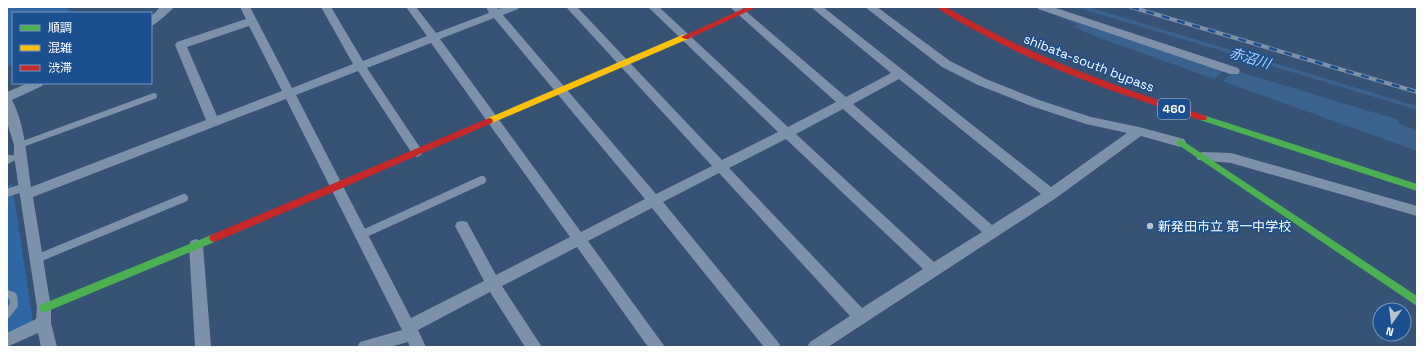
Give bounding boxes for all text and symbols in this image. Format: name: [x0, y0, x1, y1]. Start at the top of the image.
legend: [12, 12, 152, 84]
text: 順調: [48, 20, 72, 36]
street label: shibata-south bypass: [1021, 30, 1157, 96]
text: 混雑: [48, 40, 72, 56]
water label: 赤沼川: [1227, 43, 1275, 73]
text: 渋滞: [48, 60, 72, 76]
road number: 460: [1158, 99, 1190, 119]
place label: 新発田市立 第一中学校: [1158, 218, 1291, 235]
marker: 新発田市立 第一中学校: [1145, 221, 1155, 231]
north arrow: [1372, 302, 1412, 342]
text: N: [1384, 324, 1395, 339]

